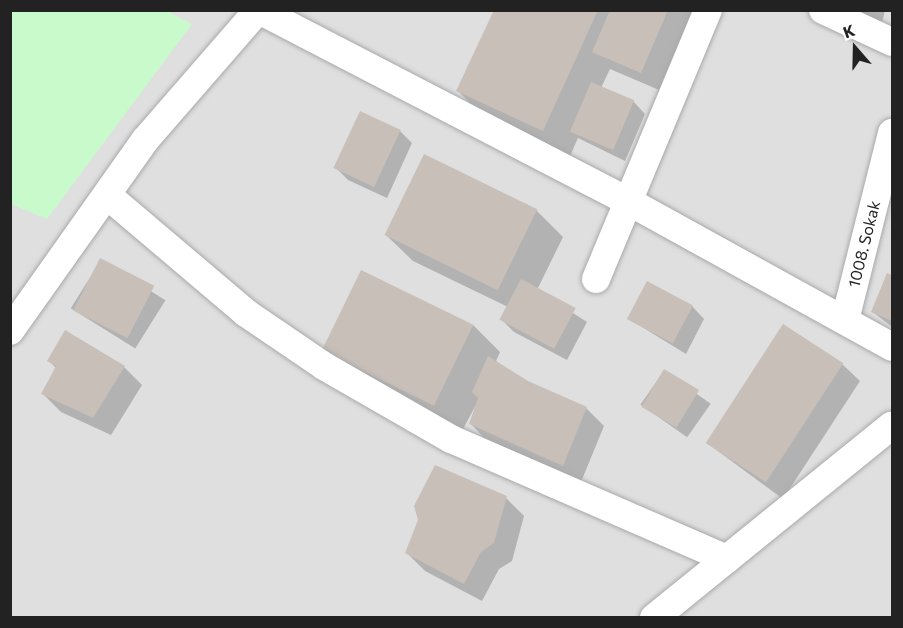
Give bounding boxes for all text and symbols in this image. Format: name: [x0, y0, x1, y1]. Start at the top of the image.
north arrow: [825, 18, 885, 78]
text: K: [840, 20, 857, 41]
street label: 1008. Sokak: [844, 199, 884, 289]

